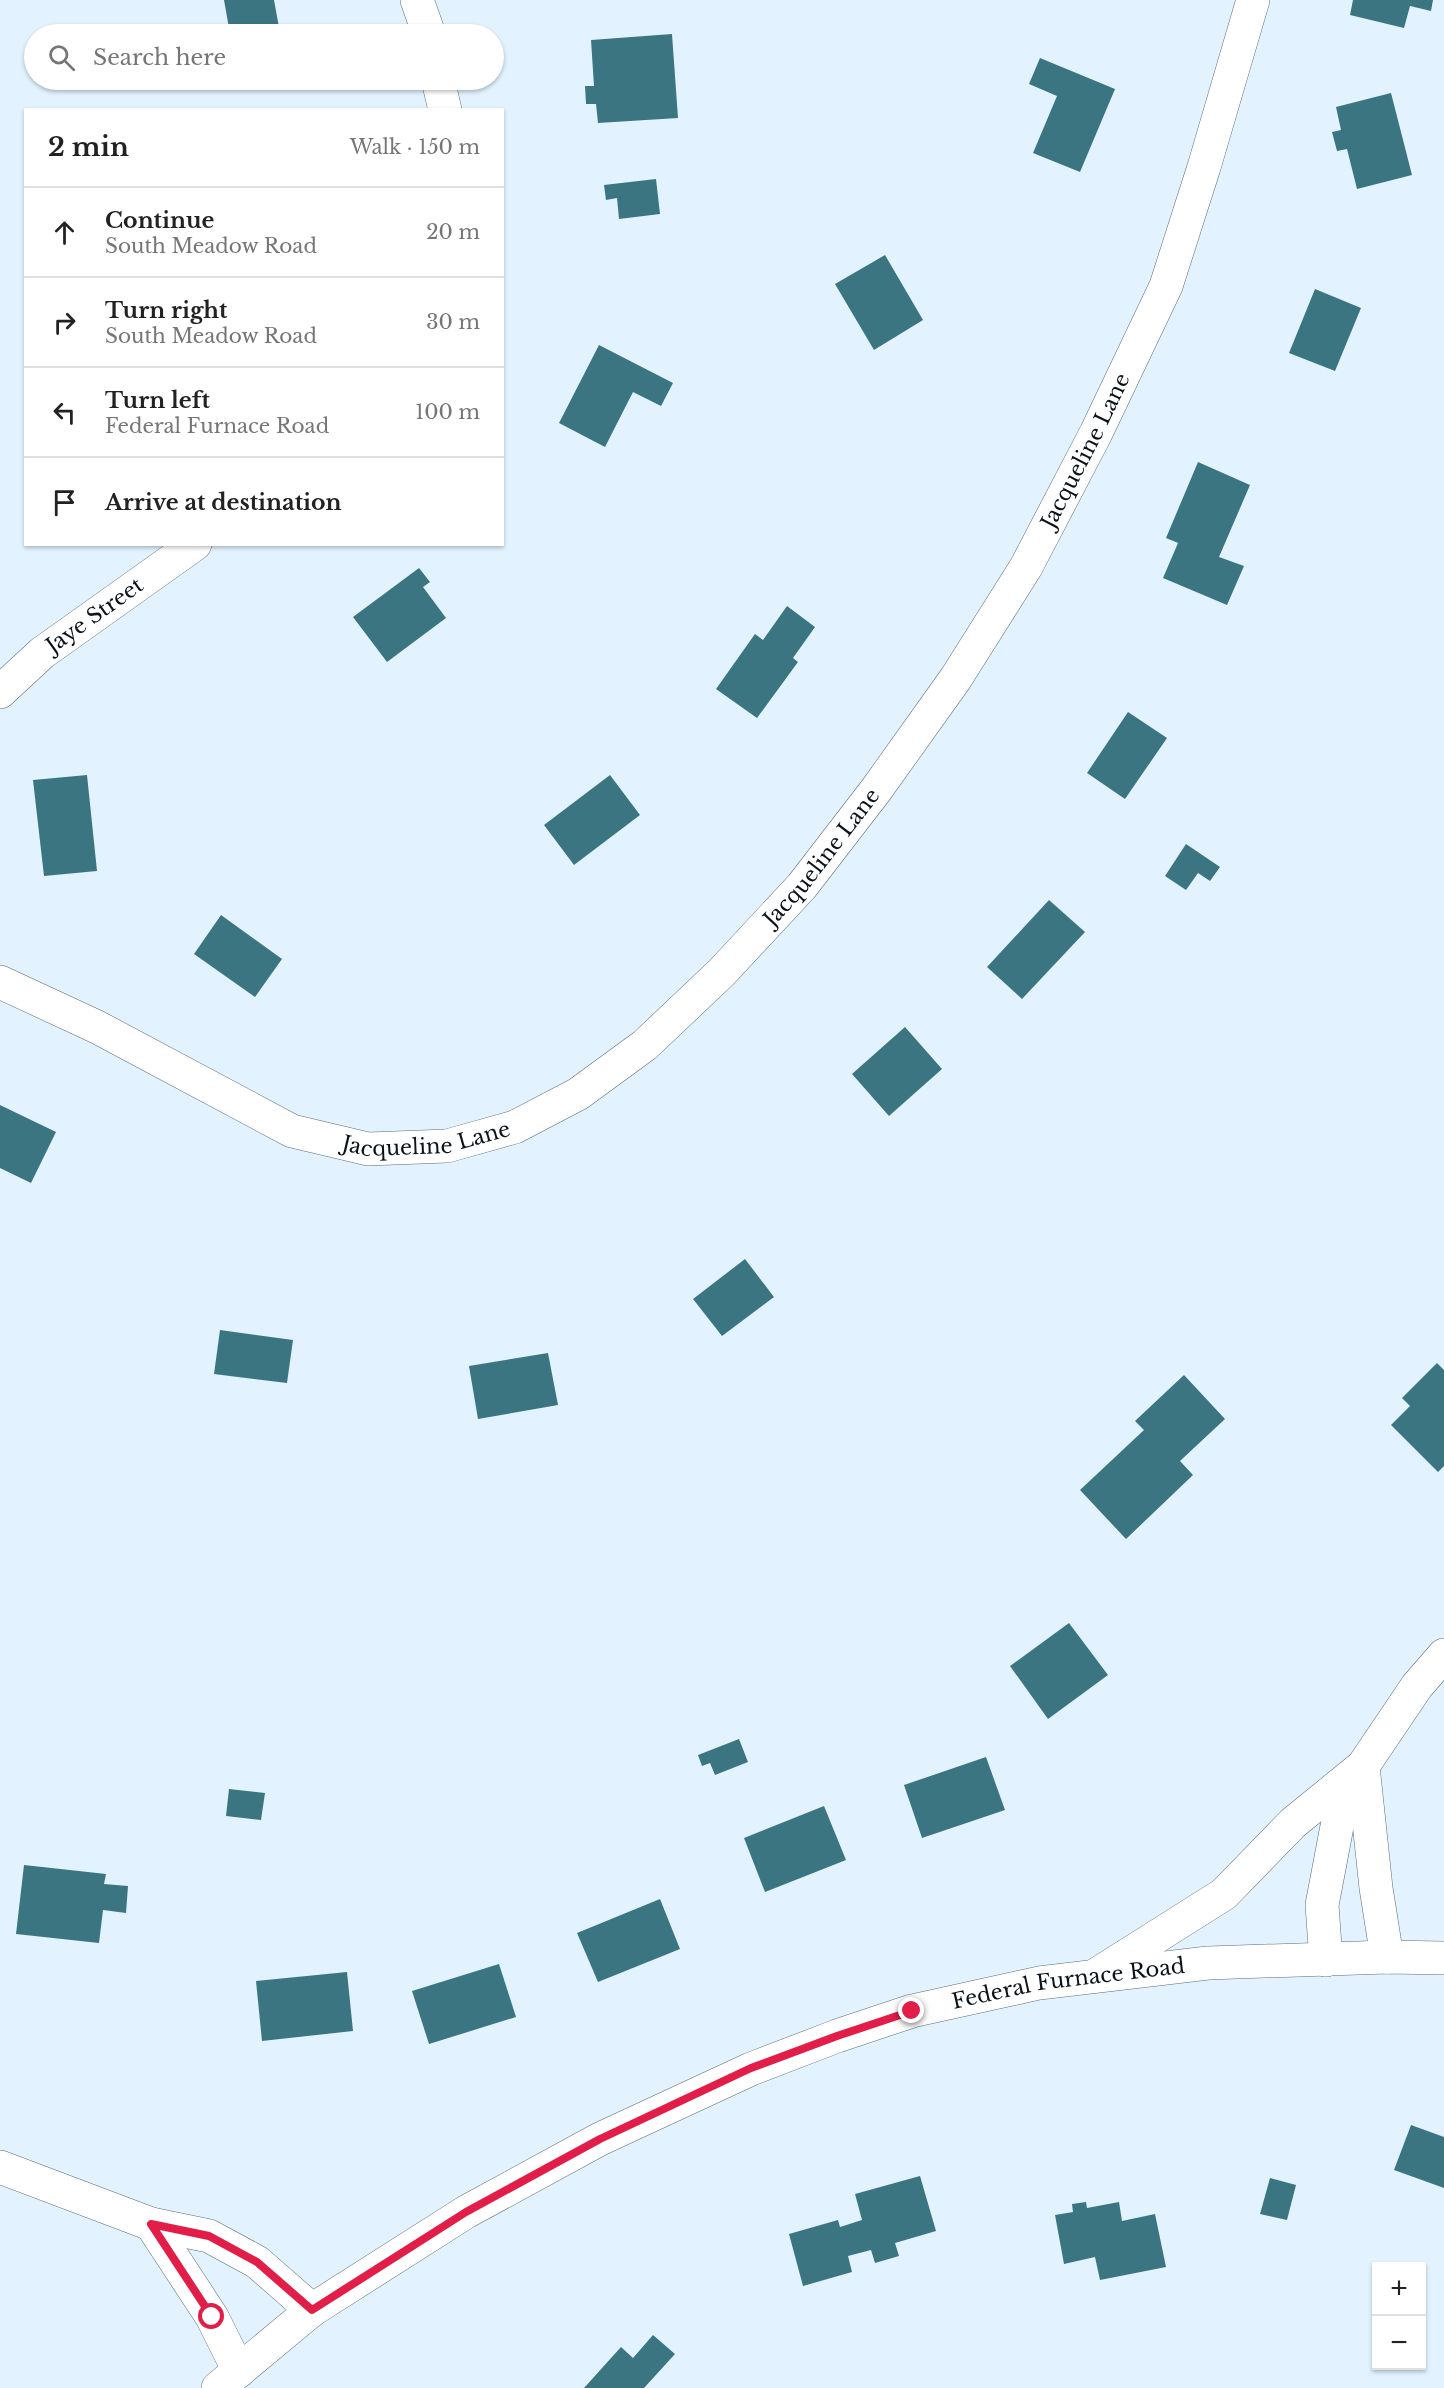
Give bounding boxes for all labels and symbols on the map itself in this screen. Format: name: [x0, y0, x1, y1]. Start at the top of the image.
street label: Jacqueline Lane: [1034, 369, 1135, 535]
street label: Jaye Street: [39, 572, 148, 661]
street label: Jacqueline Lane: [756, 783, 885, 934]
street label: Jacqueline Lane: [337, 1116, 513, 1163]
street label: Federal Furnace Road: [950, 1953, 1186, 2015]
route end: [898, 1997, 924, 2023]
route start: [198, 2303, 224, 2329]

